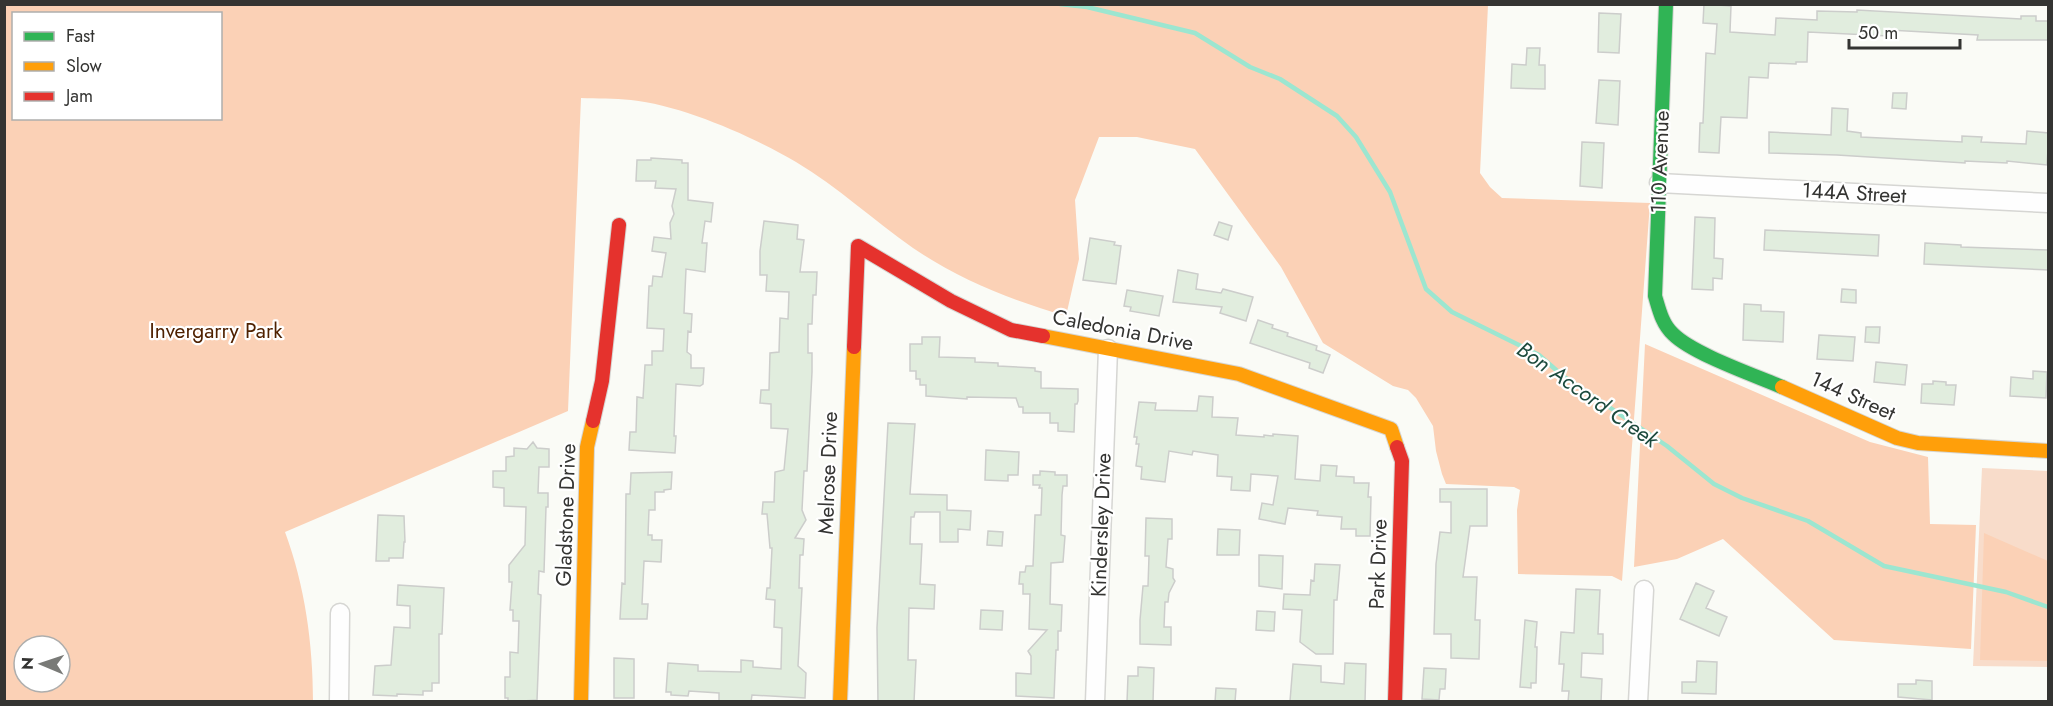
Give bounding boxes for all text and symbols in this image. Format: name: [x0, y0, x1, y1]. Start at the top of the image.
legend: [12, 12, 222, 120]
scale bar: [1849, 12, 1960, 50]
text: 50 m: [1858, 20, 1898, 46]
text: Fast: [66, 23, 95, 49]
text: Slow: [66, 53, 103, 79]
text: Jam: [64, 83, 93, 109]
street label: 110 Avenue: [1643, 110, 1677, 214]
street label: 144A Street: [1801, 175, 1907, 211]
street label: Caledonia Drive: [1050, 302, 1196, 358]
park label: Invergarry Park: [150, 316, 283, 346]
water label: Bon Accord Creek: [1511, 333, 1667, 456]
street label: 144 Street: [1806, 364, 1900, 428]
street label: Melrose Drive: [811, 411, 845, 535]
street label: Gladstone Drive: [549, 443, 583, 587]
street label: Kindersley Drive: [1083, 452, 1119, 598]
street label: Park Drive: [1361, 518, 1395, 610]
north arrow: [12, 634, 72, 694]
text: N: [16, 657, 39, 670]

